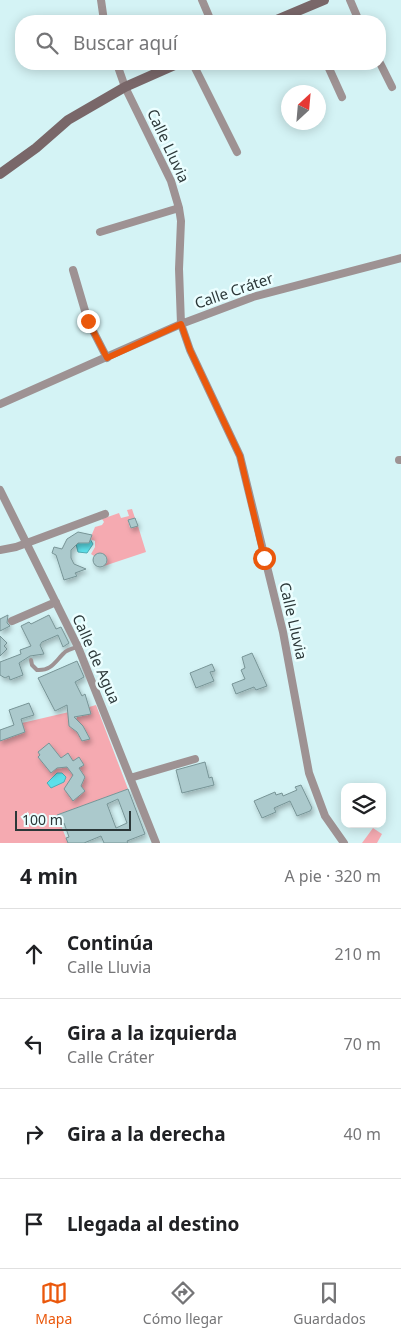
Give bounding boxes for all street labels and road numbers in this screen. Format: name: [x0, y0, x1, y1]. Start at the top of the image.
street label: Calle Lluvia: [143, 106, 195, 186]
street label: Calle Cráter: [192, 267, 276, 313]
street label: Calle Lluvia: [275, 580, 313, 661]
street label: Calle de Agua: [68, 611, 126, 707]

